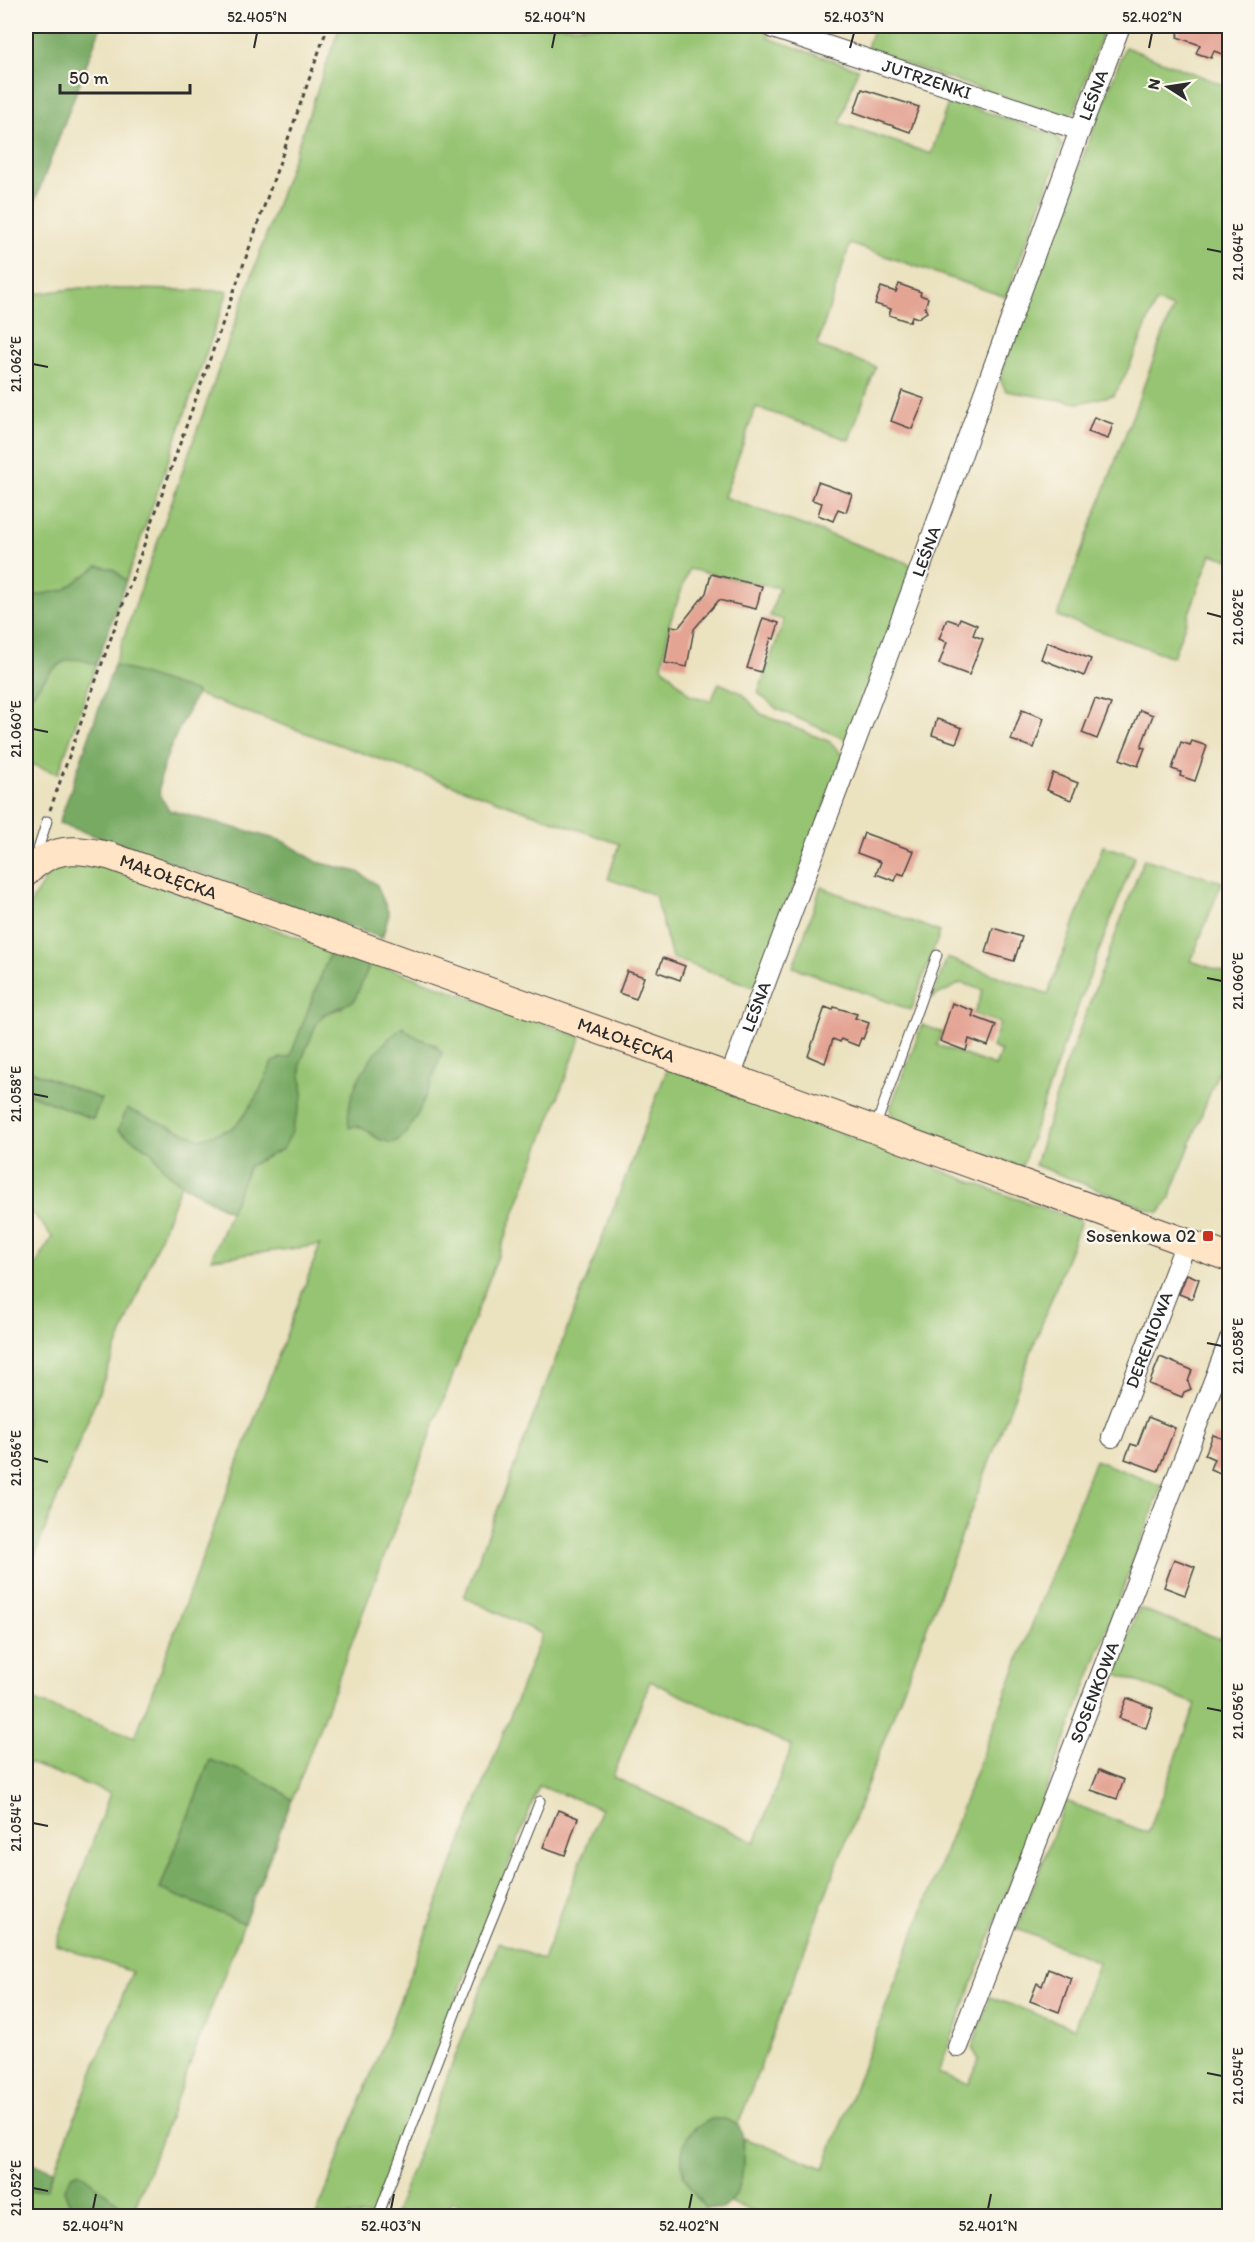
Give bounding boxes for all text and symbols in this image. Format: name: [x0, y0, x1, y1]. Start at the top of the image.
text: 52.405°N: [227, 8, 287, 26]
text: 52.404°N: [524, 8, 586, 26]
text: 52.403°N: [824, 8, 884, 26]
text: 52.402°N: [1122, 8, 1182, 26]
street label: JUTRZENKI: [879, 54, 974, 104]
scale bar: [60, 57, 190, 95]
north arrow: [1138, 57, 1198, 117]
street label: LEŚNA: [1074, 66, 1113, 124]
text: 50 m: [69, 67, 109, 89]
text: N: [1143, 77, 1164, 91]
text: 21.064°E: [1229, 223, 1247, 281]
text: 21.062°E: [7, 336, 25, 392]
street label: LEŚNA: [907, 522, 946, 580]
text: 21.062°E: [1229, 589, 1247, 645]
text: 21.060°E: [7, 700, 25, 758]
street label: MAŁOŁĘCKA: [117, 849, 221, 904]
text: 21.060°E: [1229, 952, 1247, 1010]
street label: LEŚNA: [737, 978, 776, 1035]
street label: MAŁOŁĘCKA: [575, 1013, 678, 1068]
text: 21.058°E: [7, 1066, 25, 1122]
place label: Sosenkowa 02: [1086, 1225, 1197, 1247]
marker: Sosenkowa 02: [1201, 1229, 1215, 1243]
street label: DERENIOWA: [1121, 1288, 1178, 1391]
text: 21.058°E: [1229, 1318, 1247, 1374]
text: 21.056°E: [7, 1430, 25, 1486]
street label: SOSENKOWA: [1065, 1638, 1124, 1746]
text: 21.056°E: [1229, 1683, 1247, 1739]
text: 21.054°E: [7, 1794, 25, 1852]
text: 21.054°E: [1229, 2047, 1247, 2105]
text: 21.052°E: [7, 2160, 25, 2216]
text: 52.404°N: [62, 2217, 124, 2235]
text: 52.403°N: [361, 2217, 421, 2235]
text: 52.402°N: [659, 2217, 719, 2235]
text: 52.401°N: [958, 2217, 1018, 2235]

